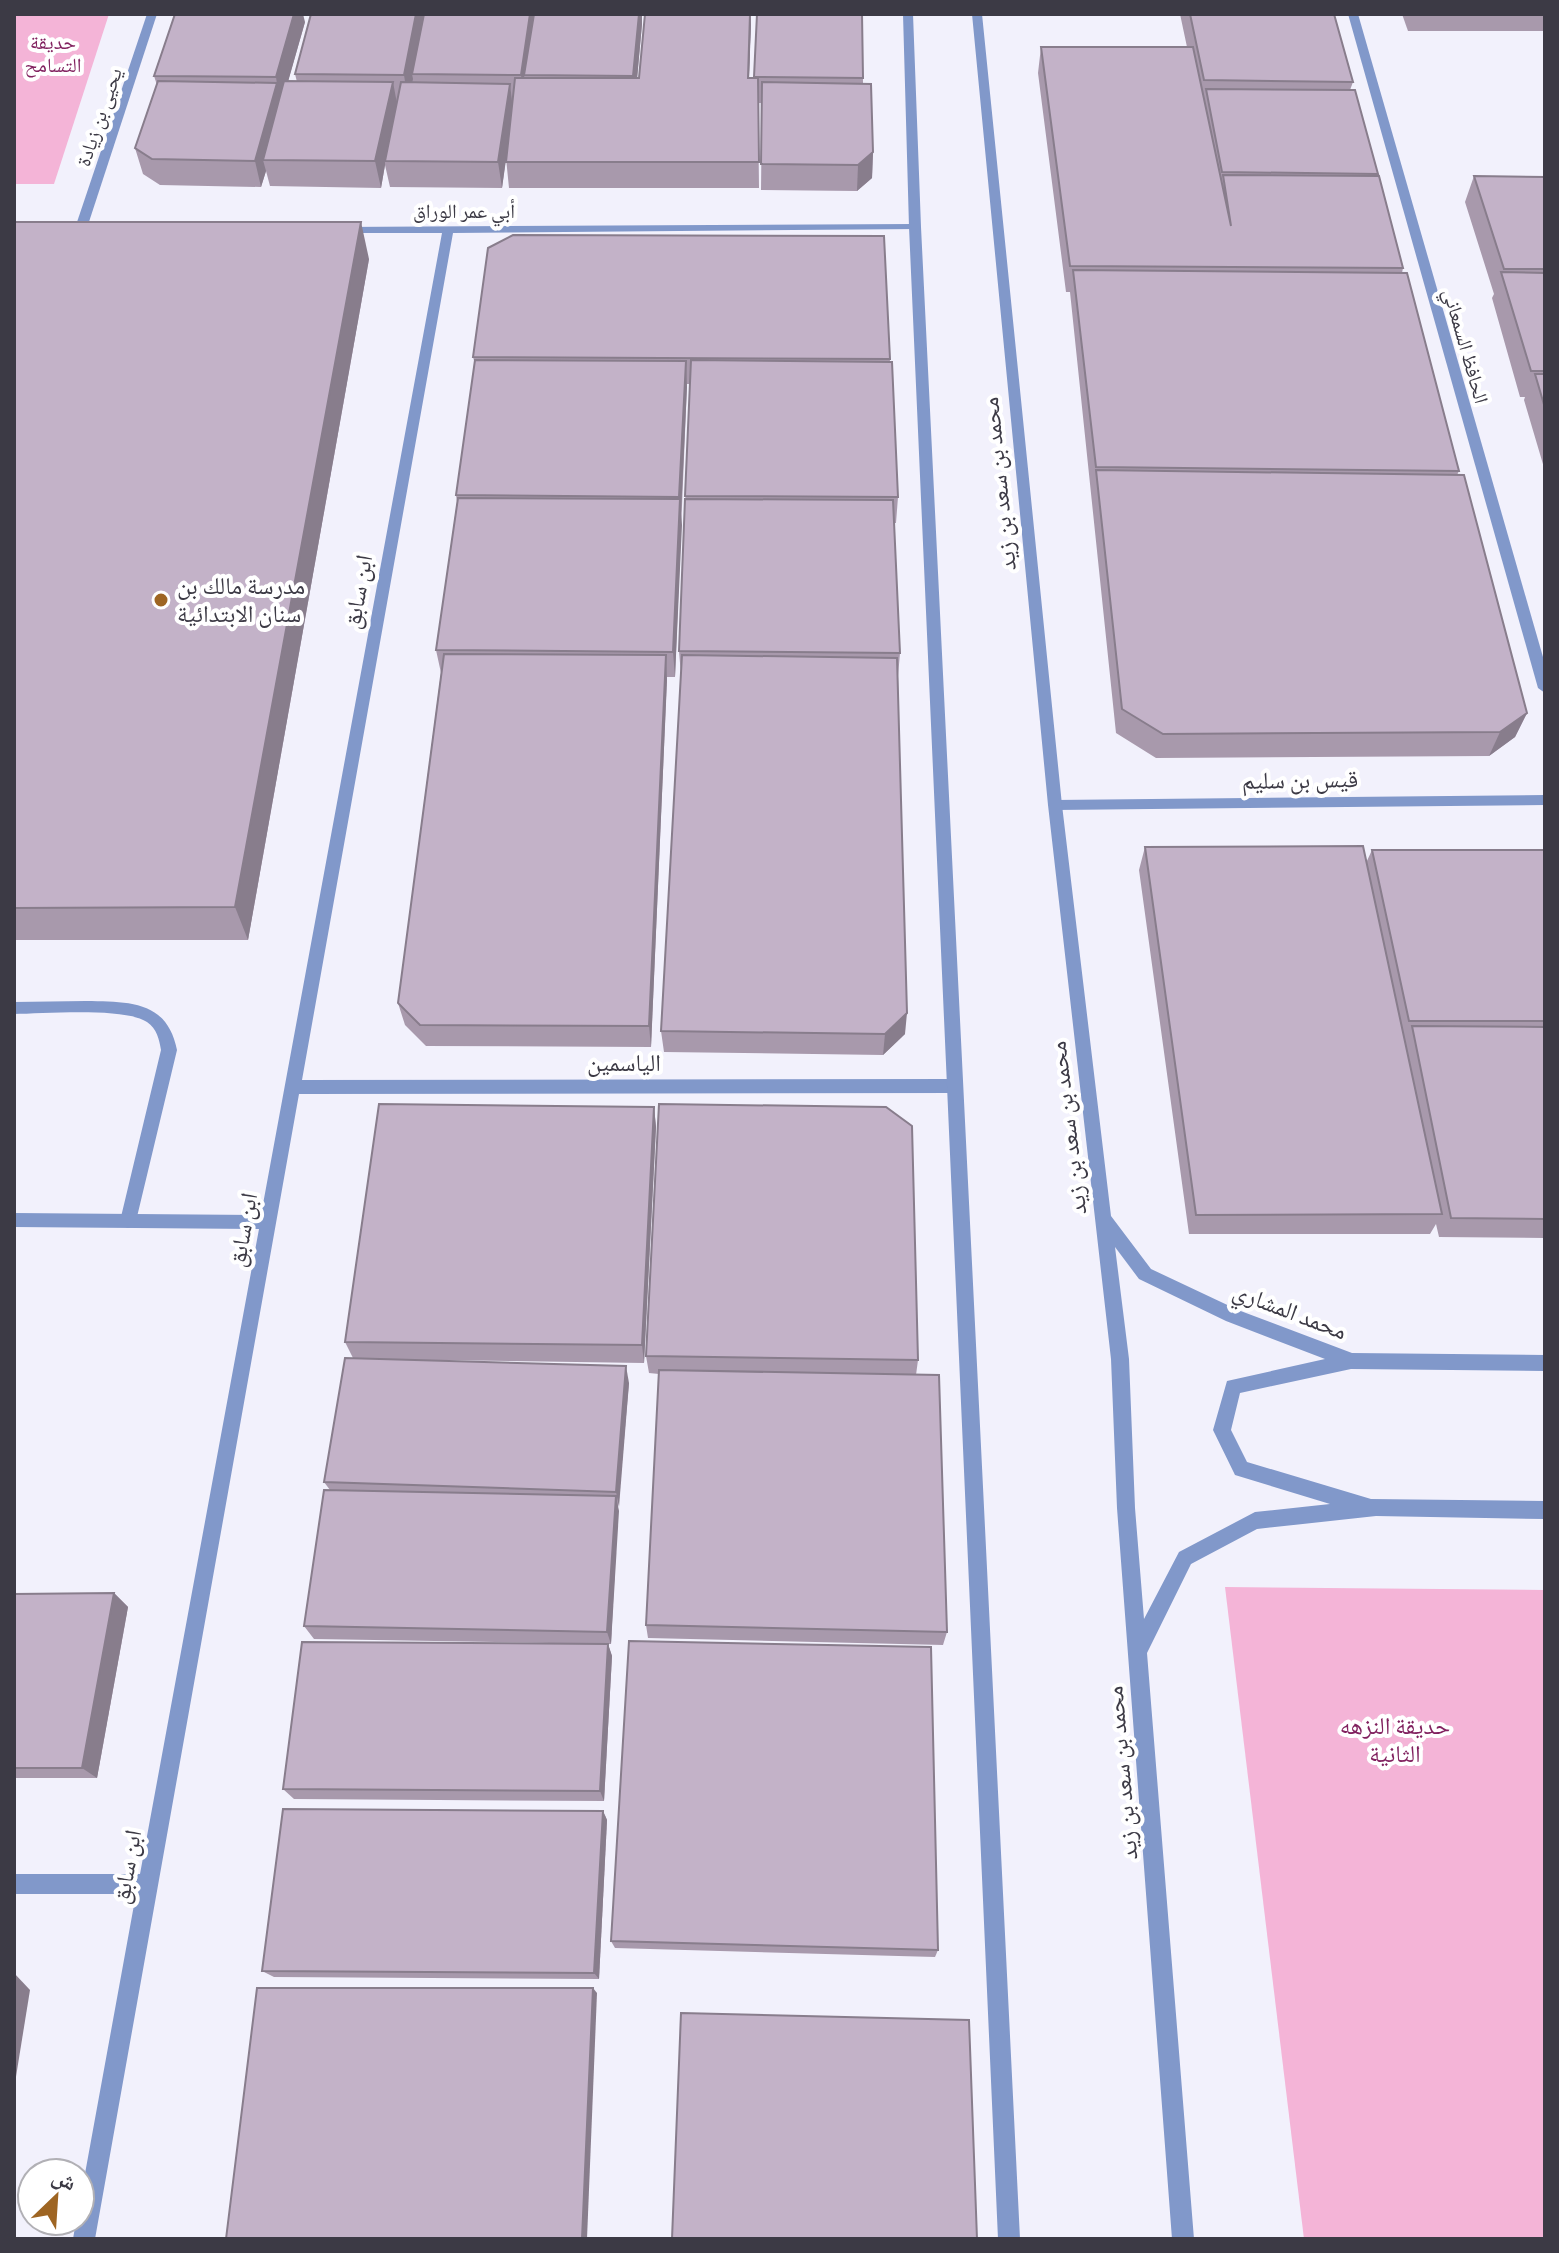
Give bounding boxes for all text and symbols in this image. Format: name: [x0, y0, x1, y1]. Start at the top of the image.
park label: حديقة التسامح: [25, 28, 81, 78]
street label: يحيى بن زيادة: [69, 64, 128, 170]
street label: أبي عمر الوراق: [413, 197, 515, 227]
street label: الحافظ السمعاني: [1434, 285, 1496, 407]
street label: محمد بن سعد بن زيد: [972, 396, 1023, 573]
street label: ابن سابق: [334, 552, 379, 632]
place label: مدرسة مالك بن سنان الابتدائية: [177, 568, 305, 629]
marker: مدرسة مالك بن سنان الابتدائية: [152, 591, 170, 609]
street label: قيس بن سليم: [1242, 761, 1358, 797]
street label: محمد بن سعد بن زيد: [1039, 1039, 1094, 1217]
street label: الياسمين: [587, 1045, 661, 1078]
street label: ابن سابق: [219, 1190, 264, 1270]
street label: محمد المشاري: [1227, 1273, 1352, 1350]
street label: محمد بن سعد بن زيد: [1096, 1685, 1145, 1862]
park label: حديقة النزهه الثانية: [1340, 1708, 1450, 1769]
street label: ابن سابق: [103, 1827, 148, 1907]
north arrow: [16, 2157, 96, 2237]
text: ش: [48, 2160, 81, 2197]

